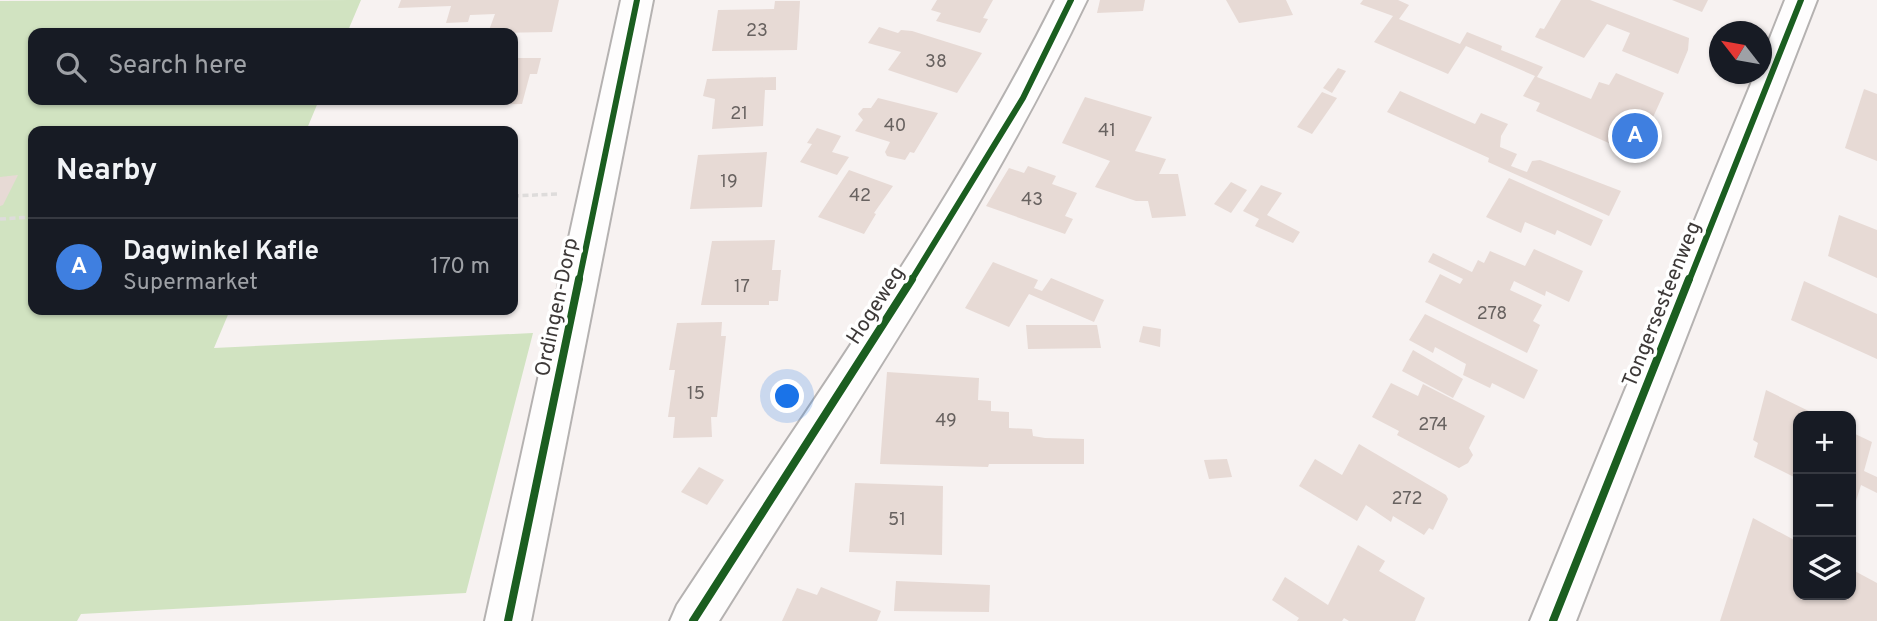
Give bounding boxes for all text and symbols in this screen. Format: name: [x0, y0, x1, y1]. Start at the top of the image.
house number: 23: [746, 20, 768, 43]
north arrow: [1709, 21, 1772, 84]
search box: [28, 28, 518, 105]
icon: search: [52, 48, 90, 86]
text: Search here: [108, 50, 247, 83]
house number: 38: [925, 51, 947, 74]
house number: 21: [730, 103, 748, 126]
pin: A: [1612, 110, 1658, 162]
house number: 40: [884, 115, 906, 138]
house number: 41: [1098, 120, 1116, 143]
text: Nearby: [56, 153, 157, 190]
house number: 19: [720, 171, 738, 194]
house number: 42: [849, 185, 871, 208]
house number: 43: [1021, 189, 1043, 212]
street label: Tongersesteenweg: [1617, 218, 1708, 391]
street label: Ordingen-Dorp: [530, 235, 585, 379]
text: Dagwinkel Kafle: [123, 236, 319, 269]
text: A: [71, 253, 87, 282]
text: 170 m: [431, 253, 490, 282]
street label: Hogeweg: [841, 262, 912, 350]
text: Supermarket: [123, 269, 258, 298]
house number: 17: [734, 276, 750, 299]
house number: 278: [1477, 303, 1507, 326]
your location: [770, 379, 804, 413]
house number: 15: [687, 383, 705, 406]
house number: 49: [935, 410, 957, 433]
map controls: [1793, 411, 1856, 600]
button: +: [1793, 411, 1856, 474]
house number: 274: [1418, 414, 1448, 437]
button: −: [1793, 474, 1856, 537]
house number: 272: [1392, 488, 1422, 511]
house number: 51: [888, 509, 906, 532]
button: layers: [1793, 537, 1856, 600]

